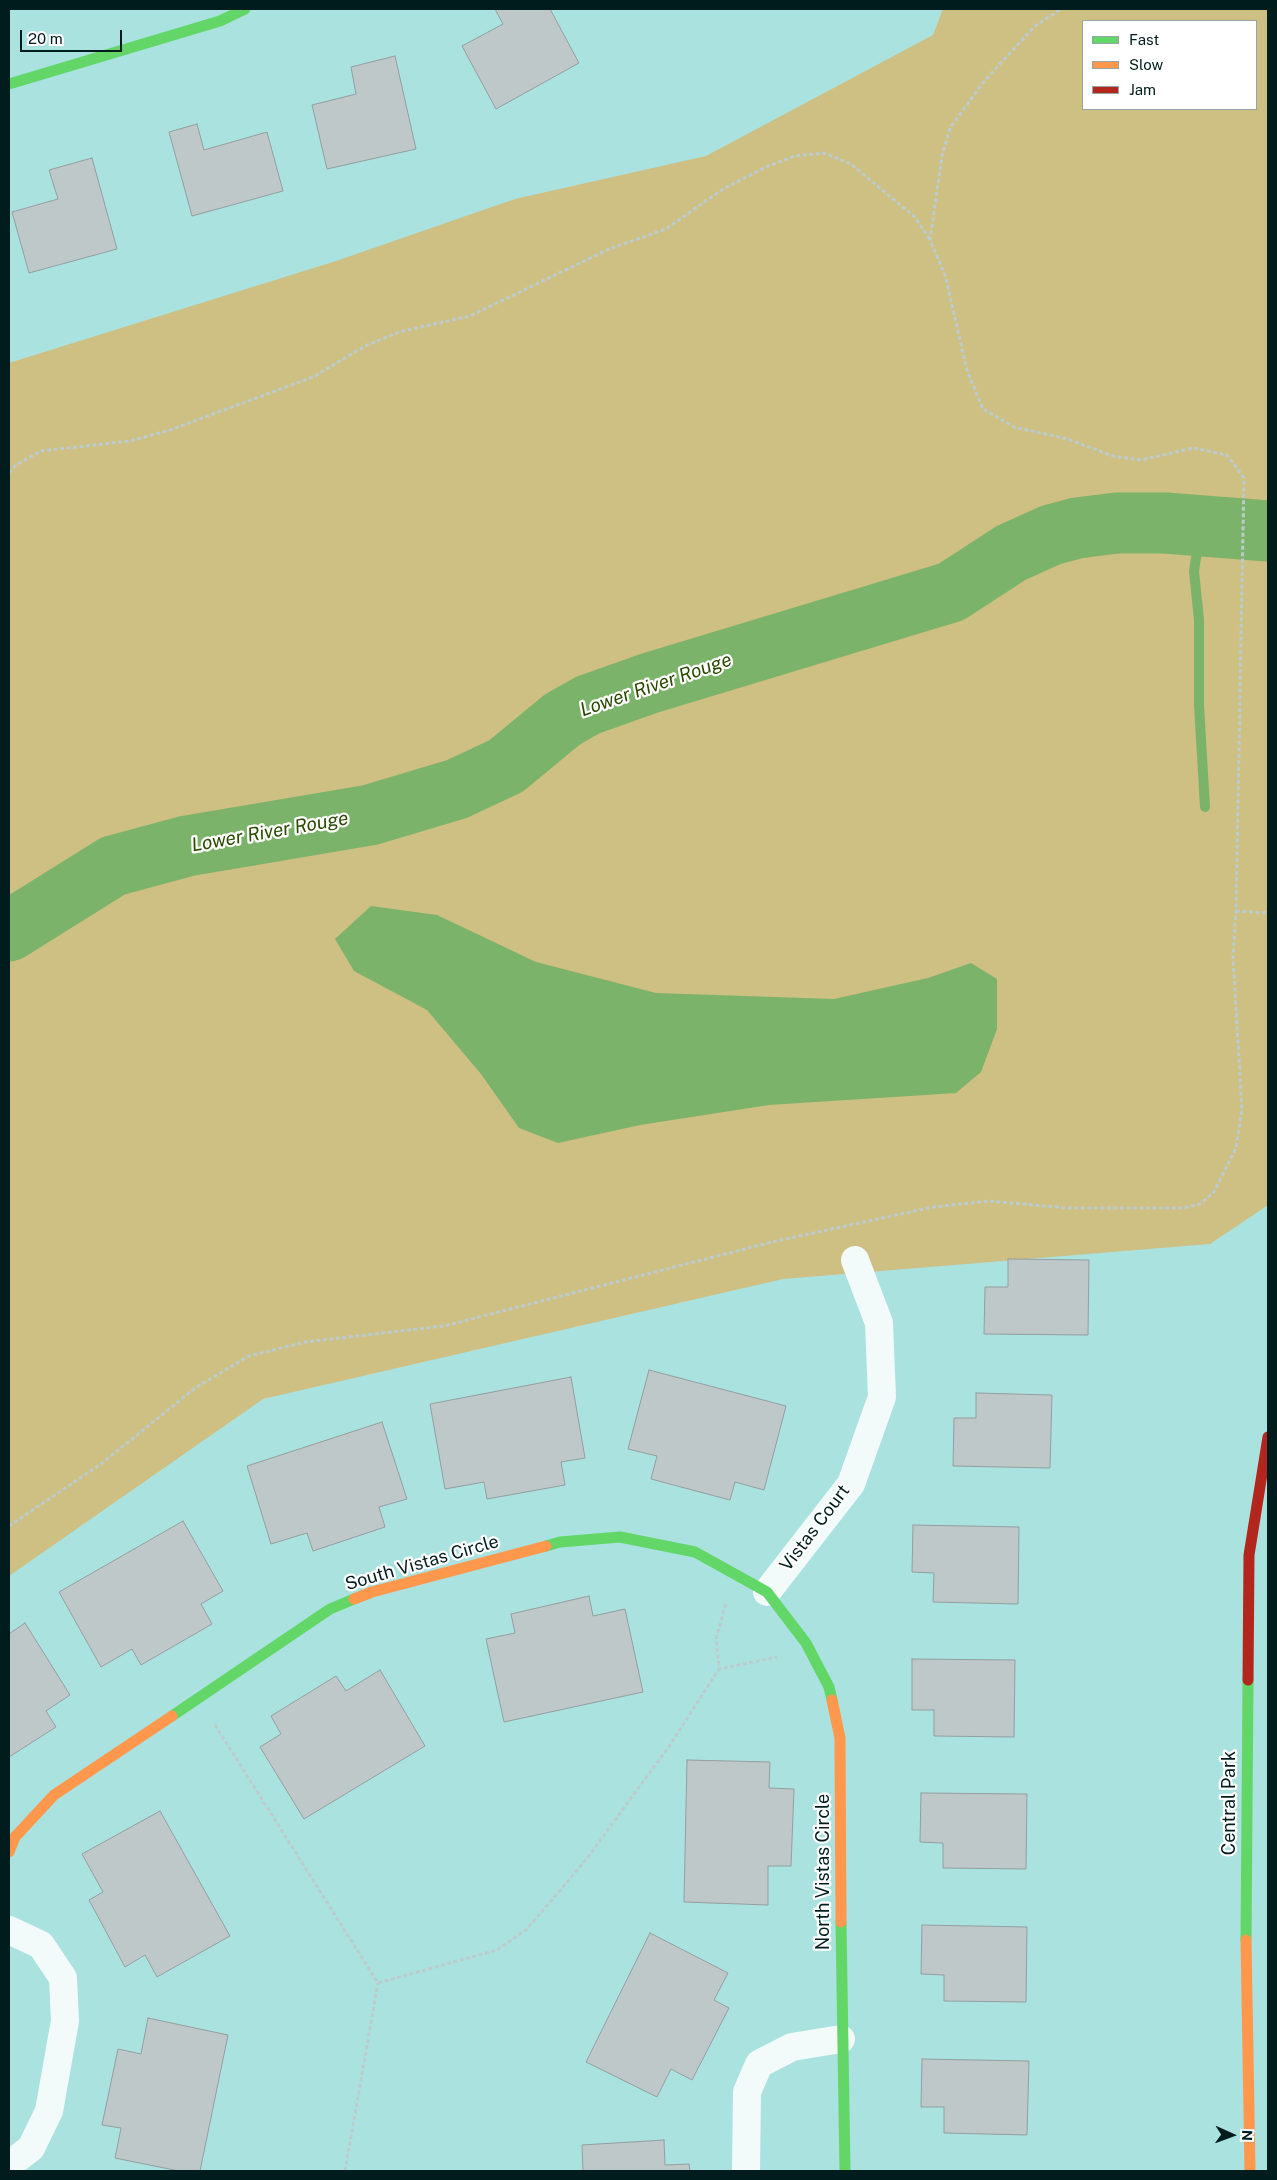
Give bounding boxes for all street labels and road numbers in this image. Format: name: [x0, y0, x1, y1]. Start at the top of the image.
street label: Vistas Court: [775, 1481, 855, 1575]
street label: South Vistas Circle: [343, 1531, 501, 1595]
street label: Central Park: [1218, 1751, 1240, 1855]
street label: North Vistas Circle: [812, 1794, 834, 1950]

